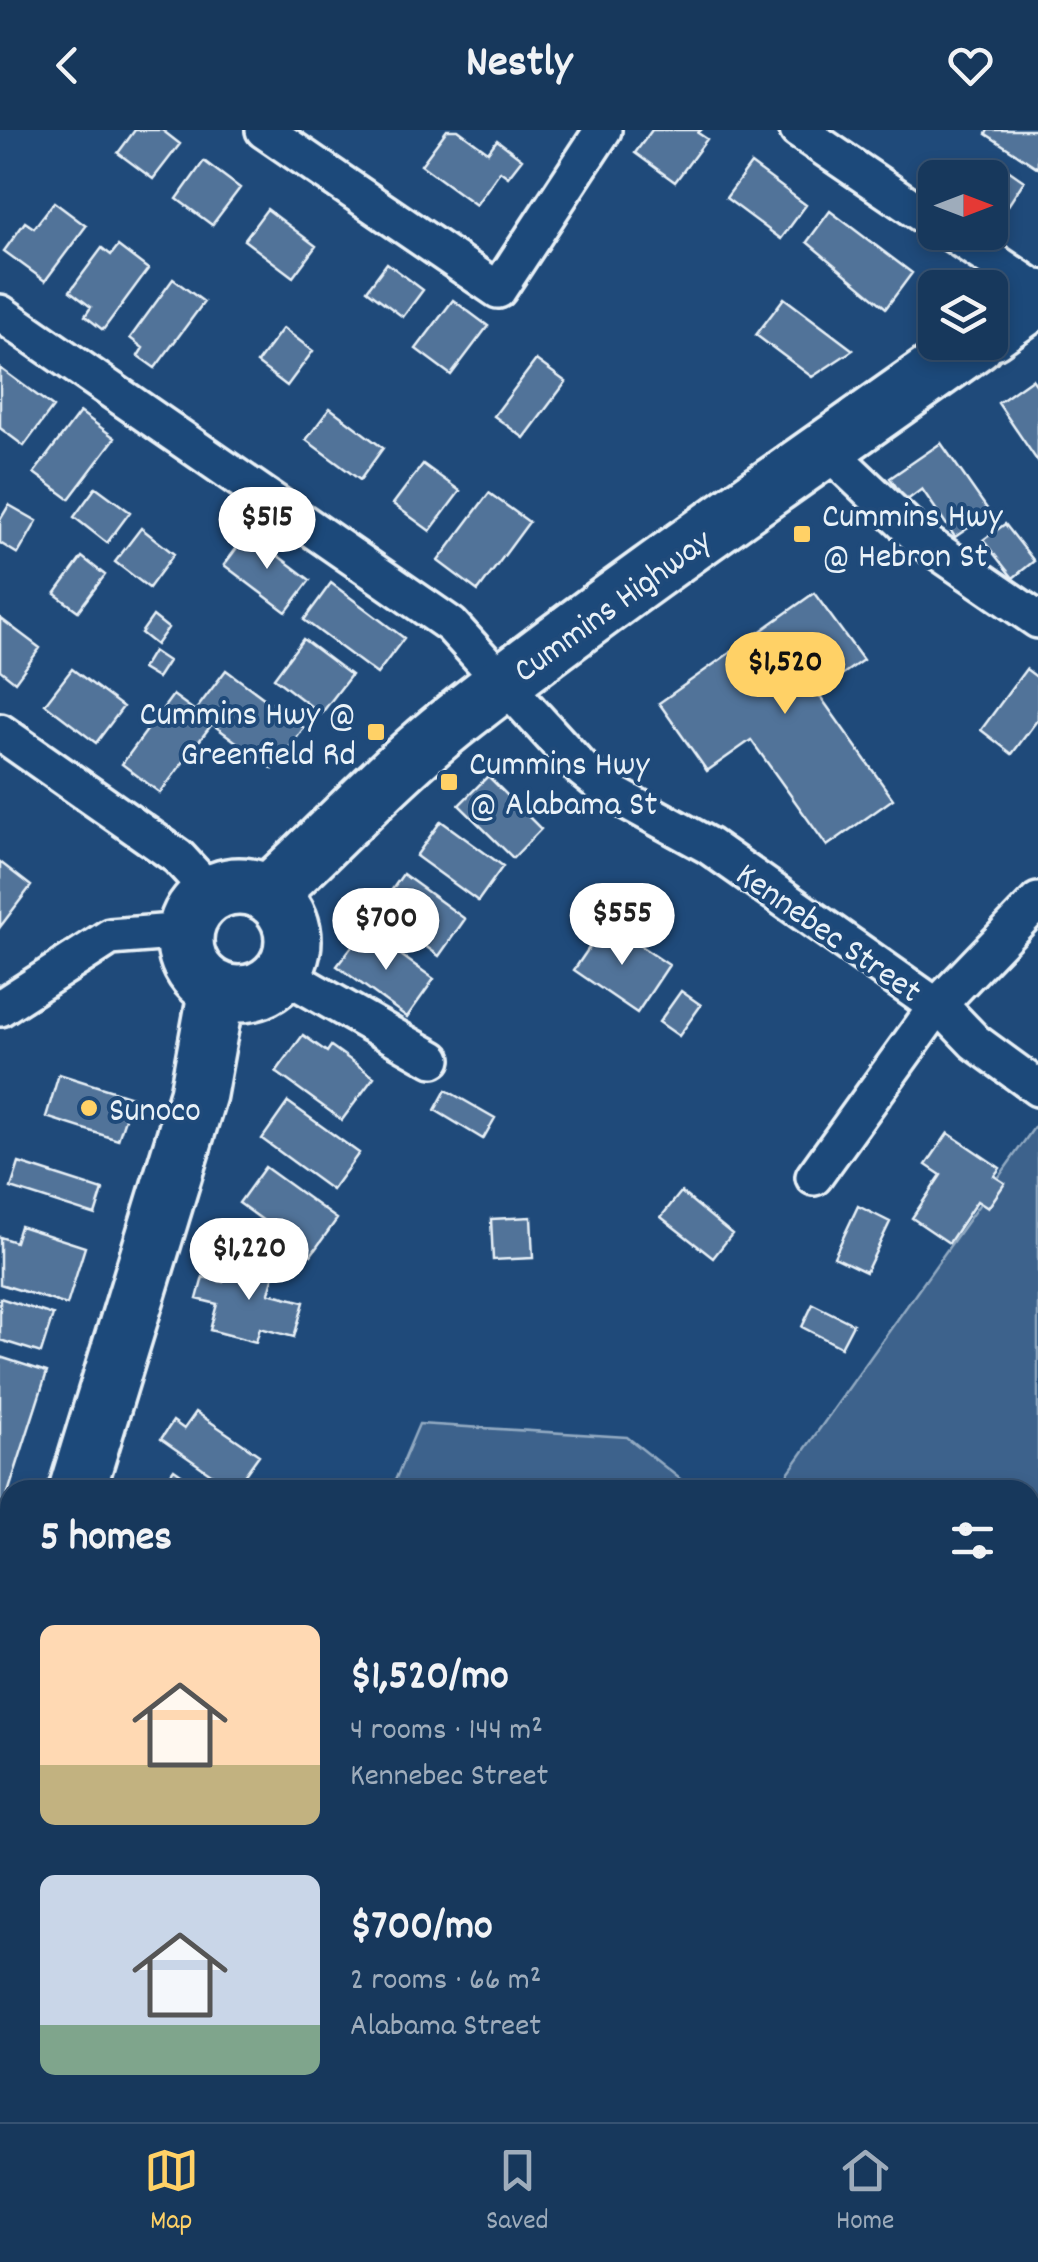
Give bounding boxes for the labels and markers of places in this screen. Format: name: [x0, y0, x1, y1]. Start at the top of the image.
pin: $515: [208, 487, 326, 572]
place label: Cummins Hwy @ Hebron St: [822, 494, 1003, 584]
marker: Cummins Hwy @ Hebron St: [791, 523, 813, 545]
pin: $1,520: [704, 632, 866, 717]
place label: Cummins Hwy @ Greenfield Rd: [140, 692, 356, 782]
marker: Cummins Hwy @ Greenfield Rd: [365, 721, 387, 743]
place label: Cummins Hwy @ Alabama St: [469, 742, 657, 832]
marker: Cummins Hwy @ Alabama St: [438, 771, 460, 793]
pin: $555: [563, 883, 681, 968]
pin: $700: [327, 888, 445, 973]
place label: Sunoco: [109, 1088, 201, 1138]
marker: Sunoco: [78, 1097, 100, 1119]
pin: $1,220: [168, 1218, 330, 1303]

